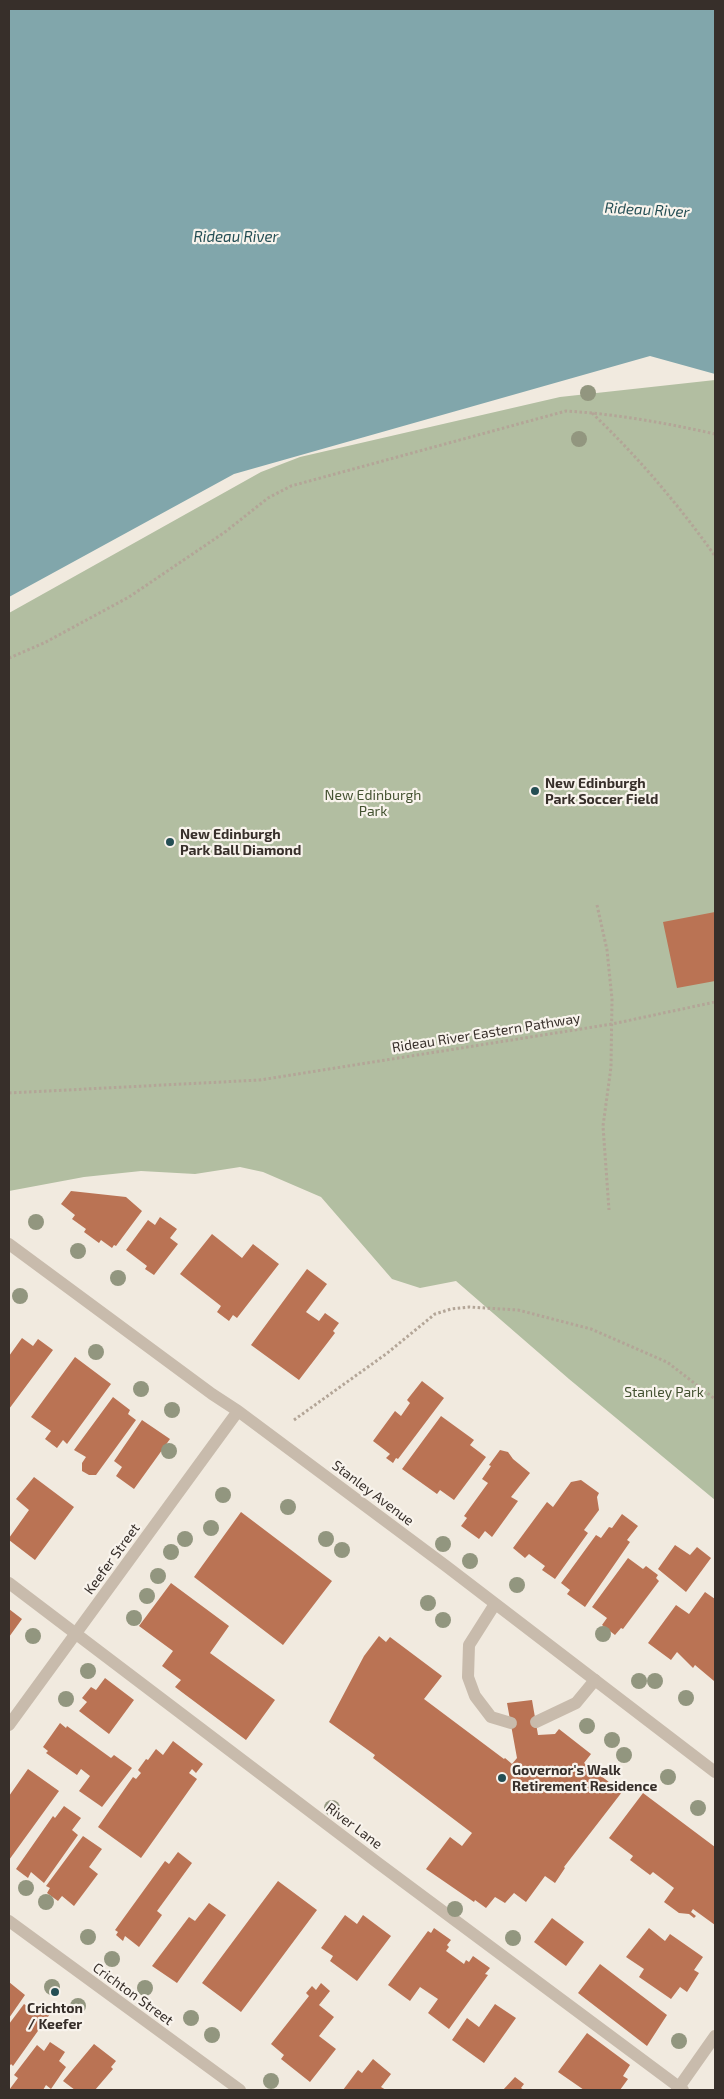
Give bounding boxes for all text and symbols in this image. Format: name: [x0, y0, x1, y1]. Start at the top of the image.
water label: Rideau River: [604, 199, 690, 221]
water label: Rideau River: [194, 228, 278, 246]
place label: New Edinburgh Park Soccer Field: [545, 775, 658, 808]
marker: New Edinburgh Park Soccer Field: [529, 785, 541, 797]
park label: New Edinburgh Park: [325, 787, 421, 820]
place label: New Edinburgh Park Ball Diamond: [180, 826, 301, 859]
marker: New Edinburgh Park Ball Diamond: [164, 836, 176, 848]
street label: Rideau River Eastern Pathway: [391, 1010, 581, 1056]
park label: Stanley Park: [624, 1384, 704, 1400]
street label: Stanley Avenue: [329, 1457, 417, 1529]
street label: Keefer Street: [81, 1520, 143, 1598]
place label: Governor's Walk Retirement Residence: [512, 1762, 657, 1794]
marker: Governor's Walk Retirement Residence: [496, 1772, 508, 1784]
street label: River Lane: [322, 1799, 386, 1853]
street label: Crichton Street: [89, 1959, 177, 2029]
marker: Crichton / Keefer: [49, 1986, 61, 1998]
place label: Crichton / Keefer: [27, 2000, 83, 2032]

